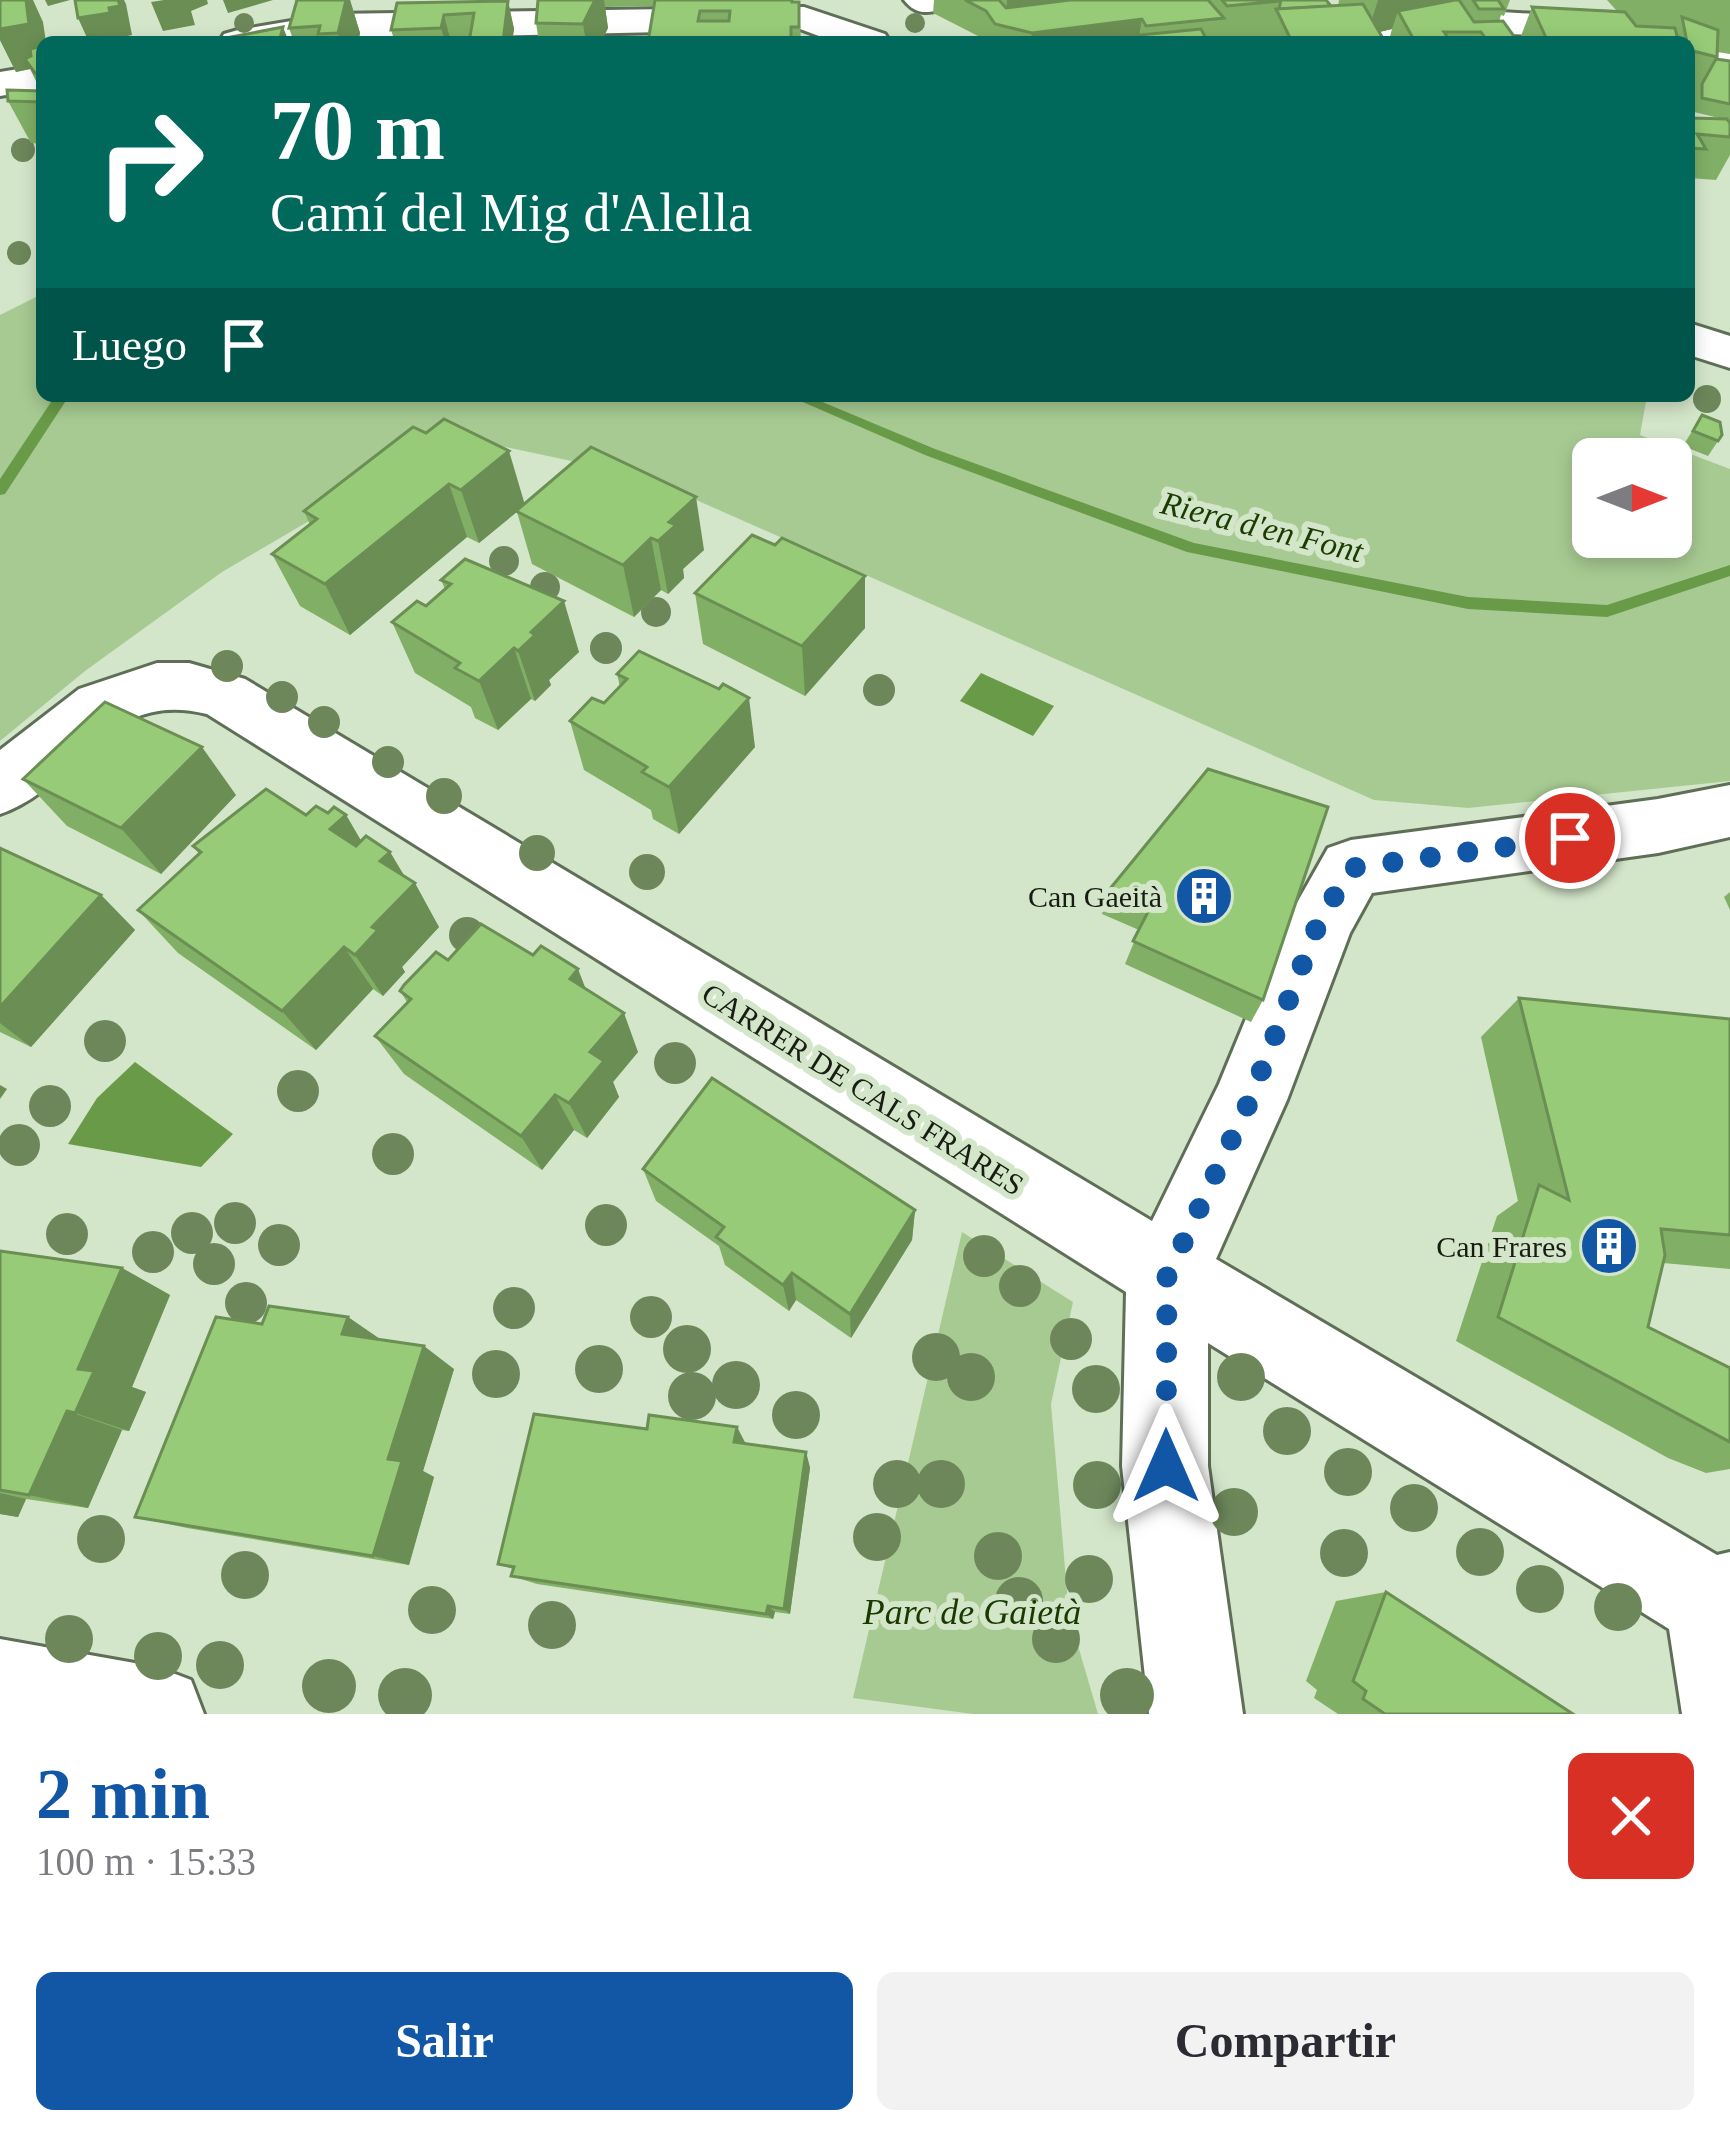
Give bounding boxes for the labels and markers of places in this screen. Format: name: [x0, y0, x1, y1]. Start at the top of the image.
pin: [1519, 787, 1621, 889]
building icon: Can Gaeità: [1173, 865, 1235, 927]
place label: Can Gaeità: [1028, 880, 1162, 913]
building icon: Can Frares: [1578, 1215, 1640, 1277]
place label: Can Frares: [1436, 1230, 1567, 1263]

